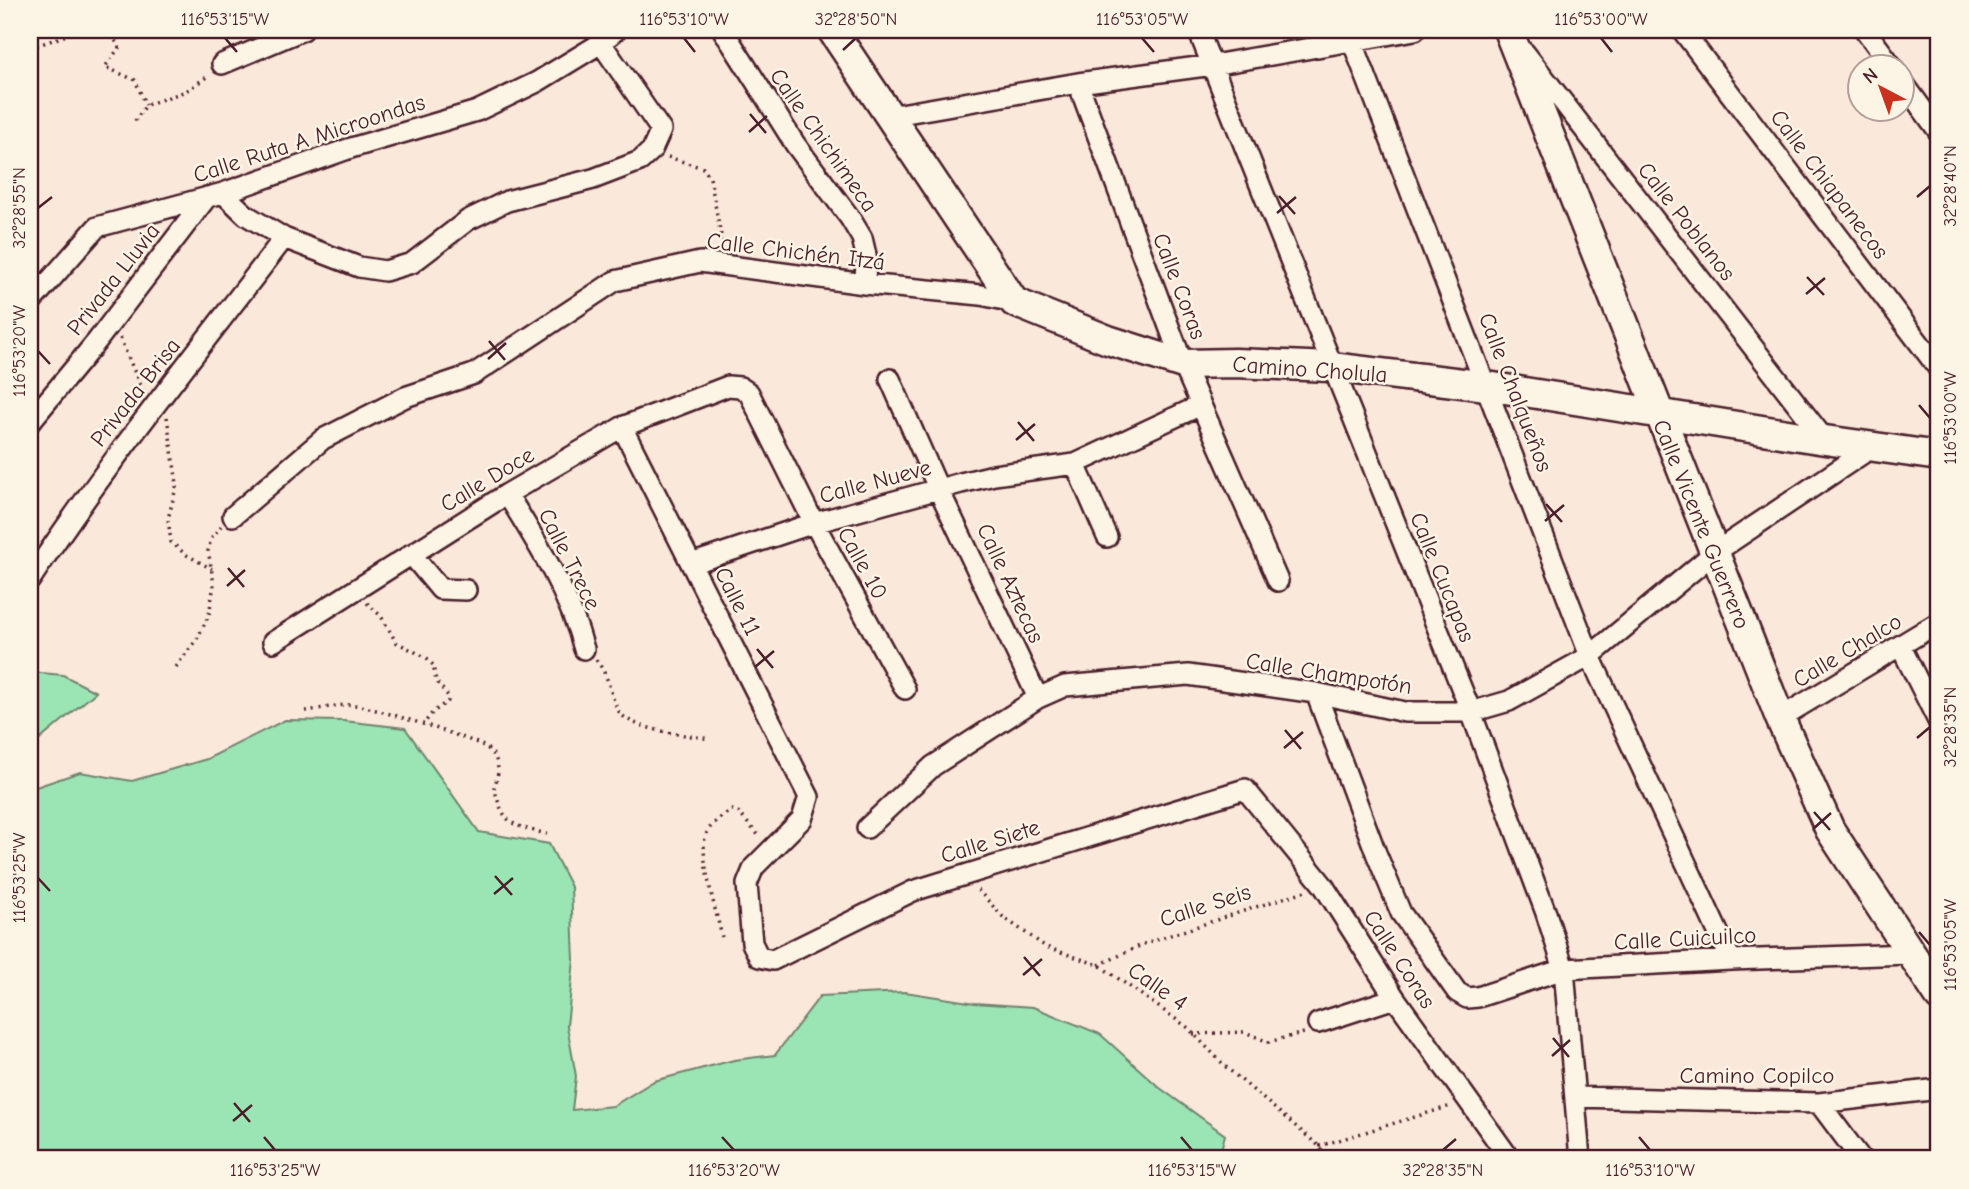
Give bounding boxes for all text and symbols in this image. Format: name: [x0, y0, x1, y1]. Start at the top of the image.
text: 116°53'15"W: [181, 9, 270, 30]
text: 116°53'10"W: [639, 9, 729, 30]
text: 32°28'50"N: [815, 9, 897, 30]
text: 116°53'05"W: [1096, 9, 1188, 30]
text: 116°53'00"W: [1554, 9, 1648, 30]
north arrow: [1846, 52, 1916, 122]
street label: Calle Chichimeca: [764, 63, 883, 217]
text: N: [1859, 64, 1882, 88]
street label: Calle Ruta A Microondas: [190, 88, 429, 189]
street label: Calle Chiapanecos: [1765, 104, 1894, 264]
text: 32°28'40"N: [1940, 145, 1961, 227]
street label: Calle Poblanos: [1632, 157, 1741, 286]
text: 32°28'55"N: [9, 167, 30, 249]
street label: Privada Lluvia: [61, 218, 166, 341]
street label: Calle Chichén Itzá: [705, 227, 887, 276]
street label: Calle Coras: [1147, 229, 1212, 343]
text: 116°53'20"W: [9, 305, 30, 397]
street label: Calle Chalqueños: [1473, 309, 1558, 475]
street label: Privada Brisa: [85, 333, 186, 452]
street label: Camino Cholula: [1232, 351, 1388, 388]
text: 116°53'00"W: [1940, 371, 1961, 465]
street label: Calle Vicente Guerrero: [1647, 416, 1756, 633]
street label: Calle Doce: [436, 441, 539, 518]
street label: Calle Nueve: [816, 454, 934, 509]
street label: Calle Trece: [533, 504, 607, 614]
street label: Calle Cucapas: [1404, 508, 1481, 646]
street label: Calle Aztecas: [971, 519, 1050, 647]
street label: Calle 10: [832, 522, 893, 604]
street label: Calle 11: [709, 562, 766, 640]
street label: Calle Chalco: [1788, 607, 1906, 693]
street label: Calle Champotón: [1244, 647, 1414, 700]
text: 32°28'35"N: [1940, 687, 1961, 767]
street label: Calle Siete: [937, 814, 1043, 869]
text: 116°53'25"W: [9, 832, 30, 923]
street label: Calle Seis: [1156, 878, 1254, 933]
text: 116°53'05"W: [1940, 899, 1961, 991]
street label: Calle Coras: [1358, 905, 1441, 1013]
street label: Calle Cuicuilco: [1613, 921, 1757, 956]
street label: Calle 4: [1123, 956, 1193, 1017]
street label: Camino Copilco: [1680, 1062, 1834, 1089]
text: 116°53'25"W: [230, 1160, 321, 1181]
text: 116°53'20"W: [688, 1160, 780, 1181]
text: 116°53'15"W: [1148, 1160, 1237, 1181]
text: 32°28'35"N: [1403, 1160, 1483, 1181]
text: 116°53'10"W: [1605, 1160, 1695, 1181]

